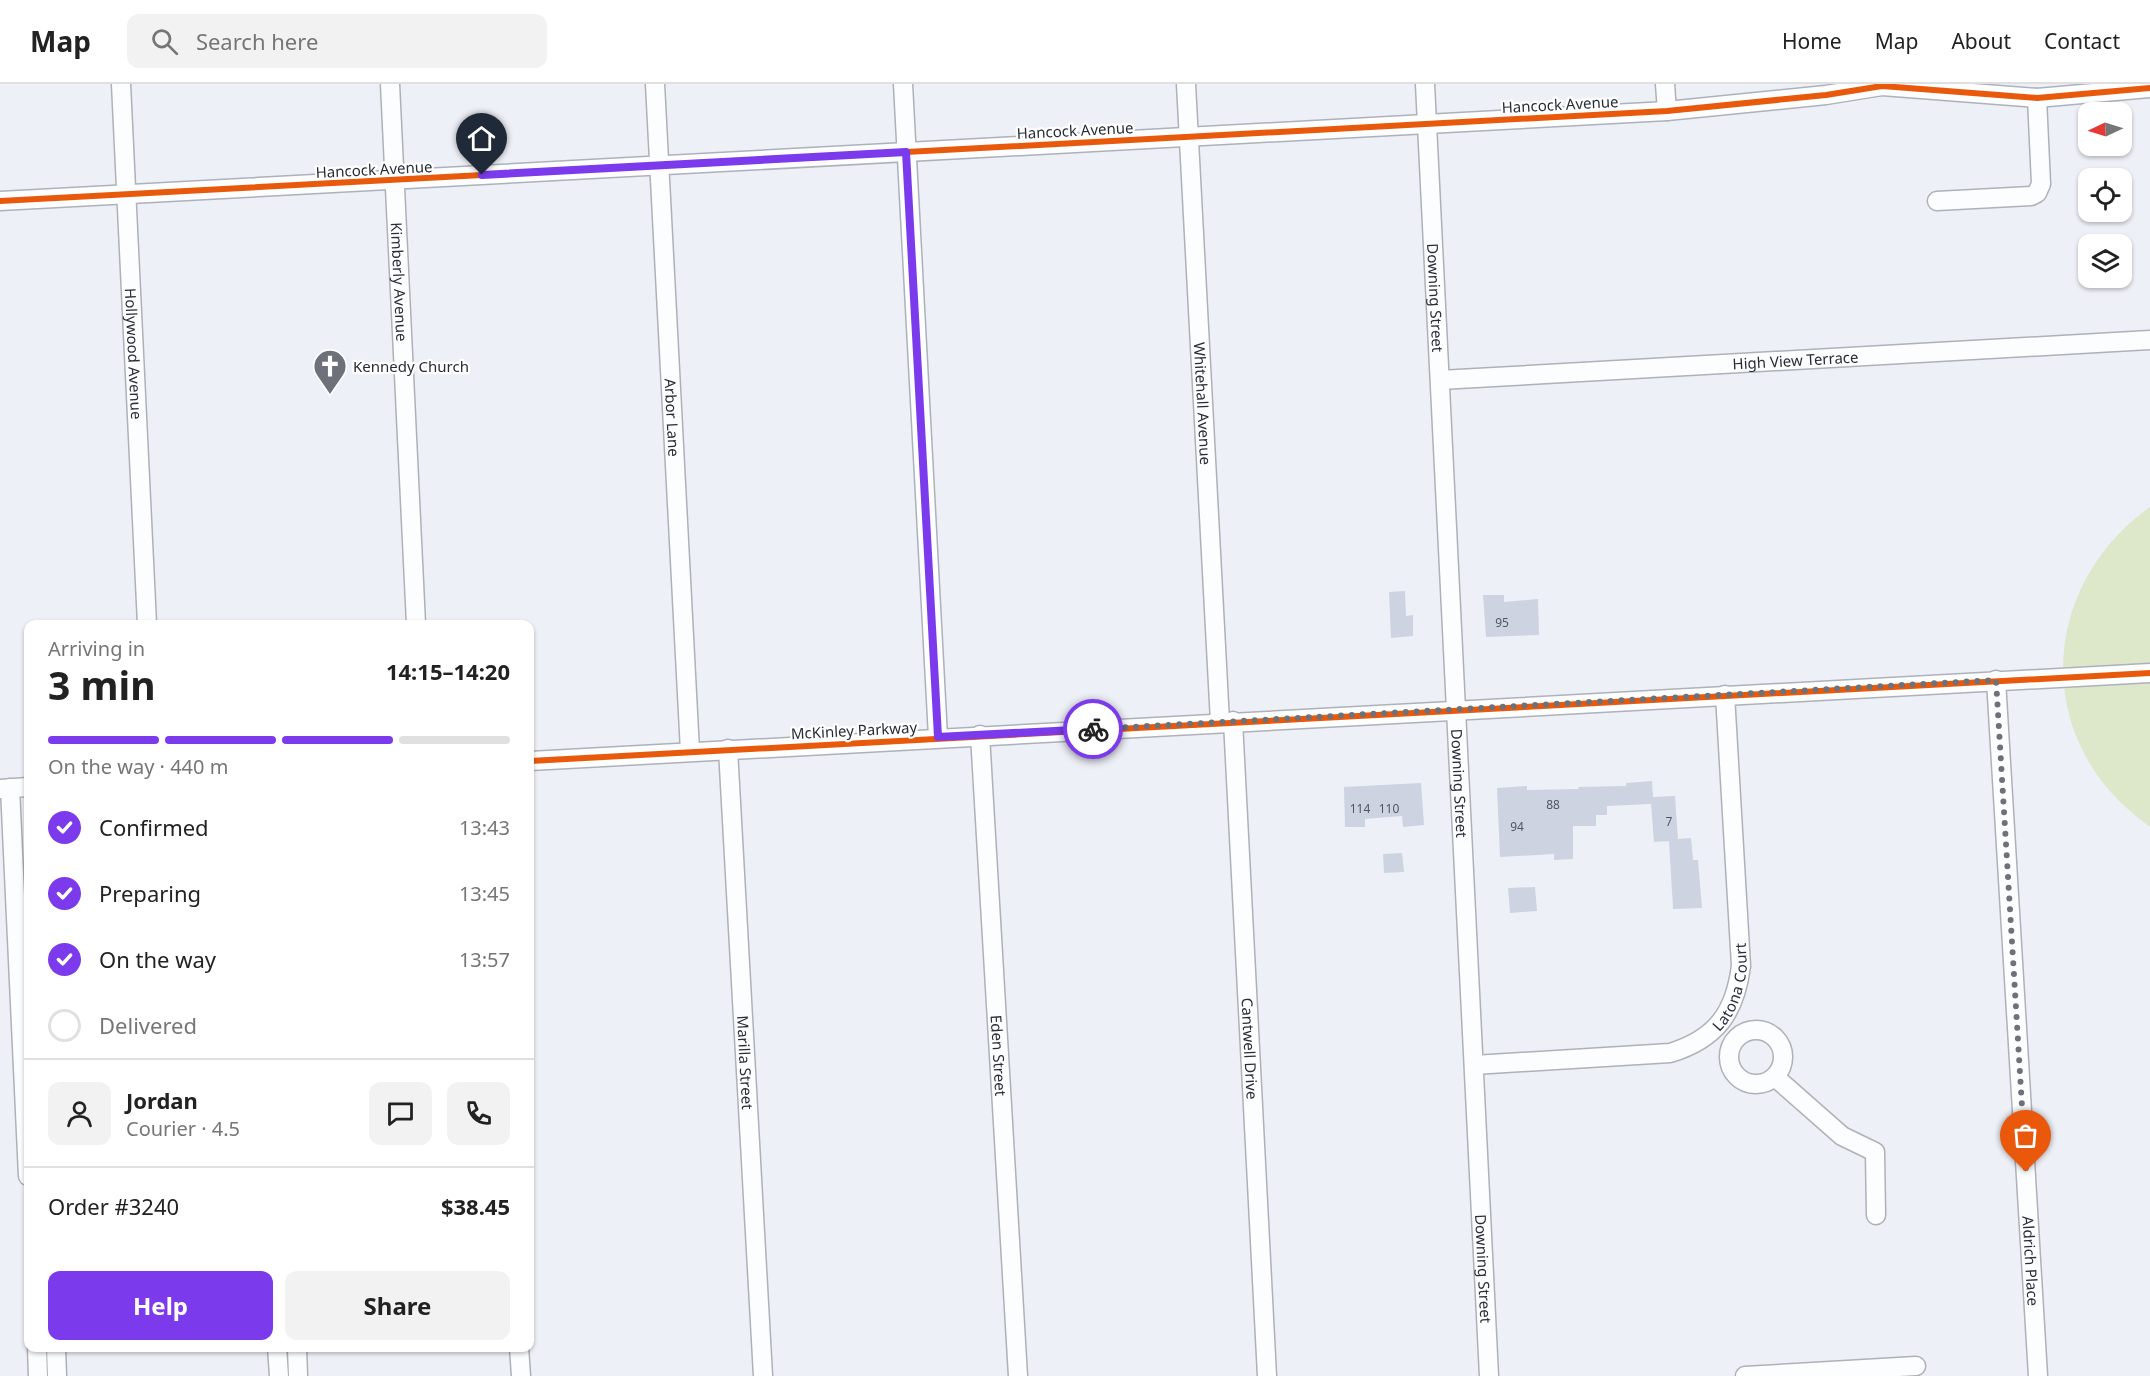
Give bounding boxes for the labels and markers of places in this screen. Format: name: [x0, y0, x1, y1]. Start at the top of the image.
pin: [456, 113, 507, 175]
church icon: Kennedy Church: [312, 348, 348, 395]
place label: Kennedy Church: [353, 356, 469, 376]
pin: [2000, 1110, 2051, 1172]

